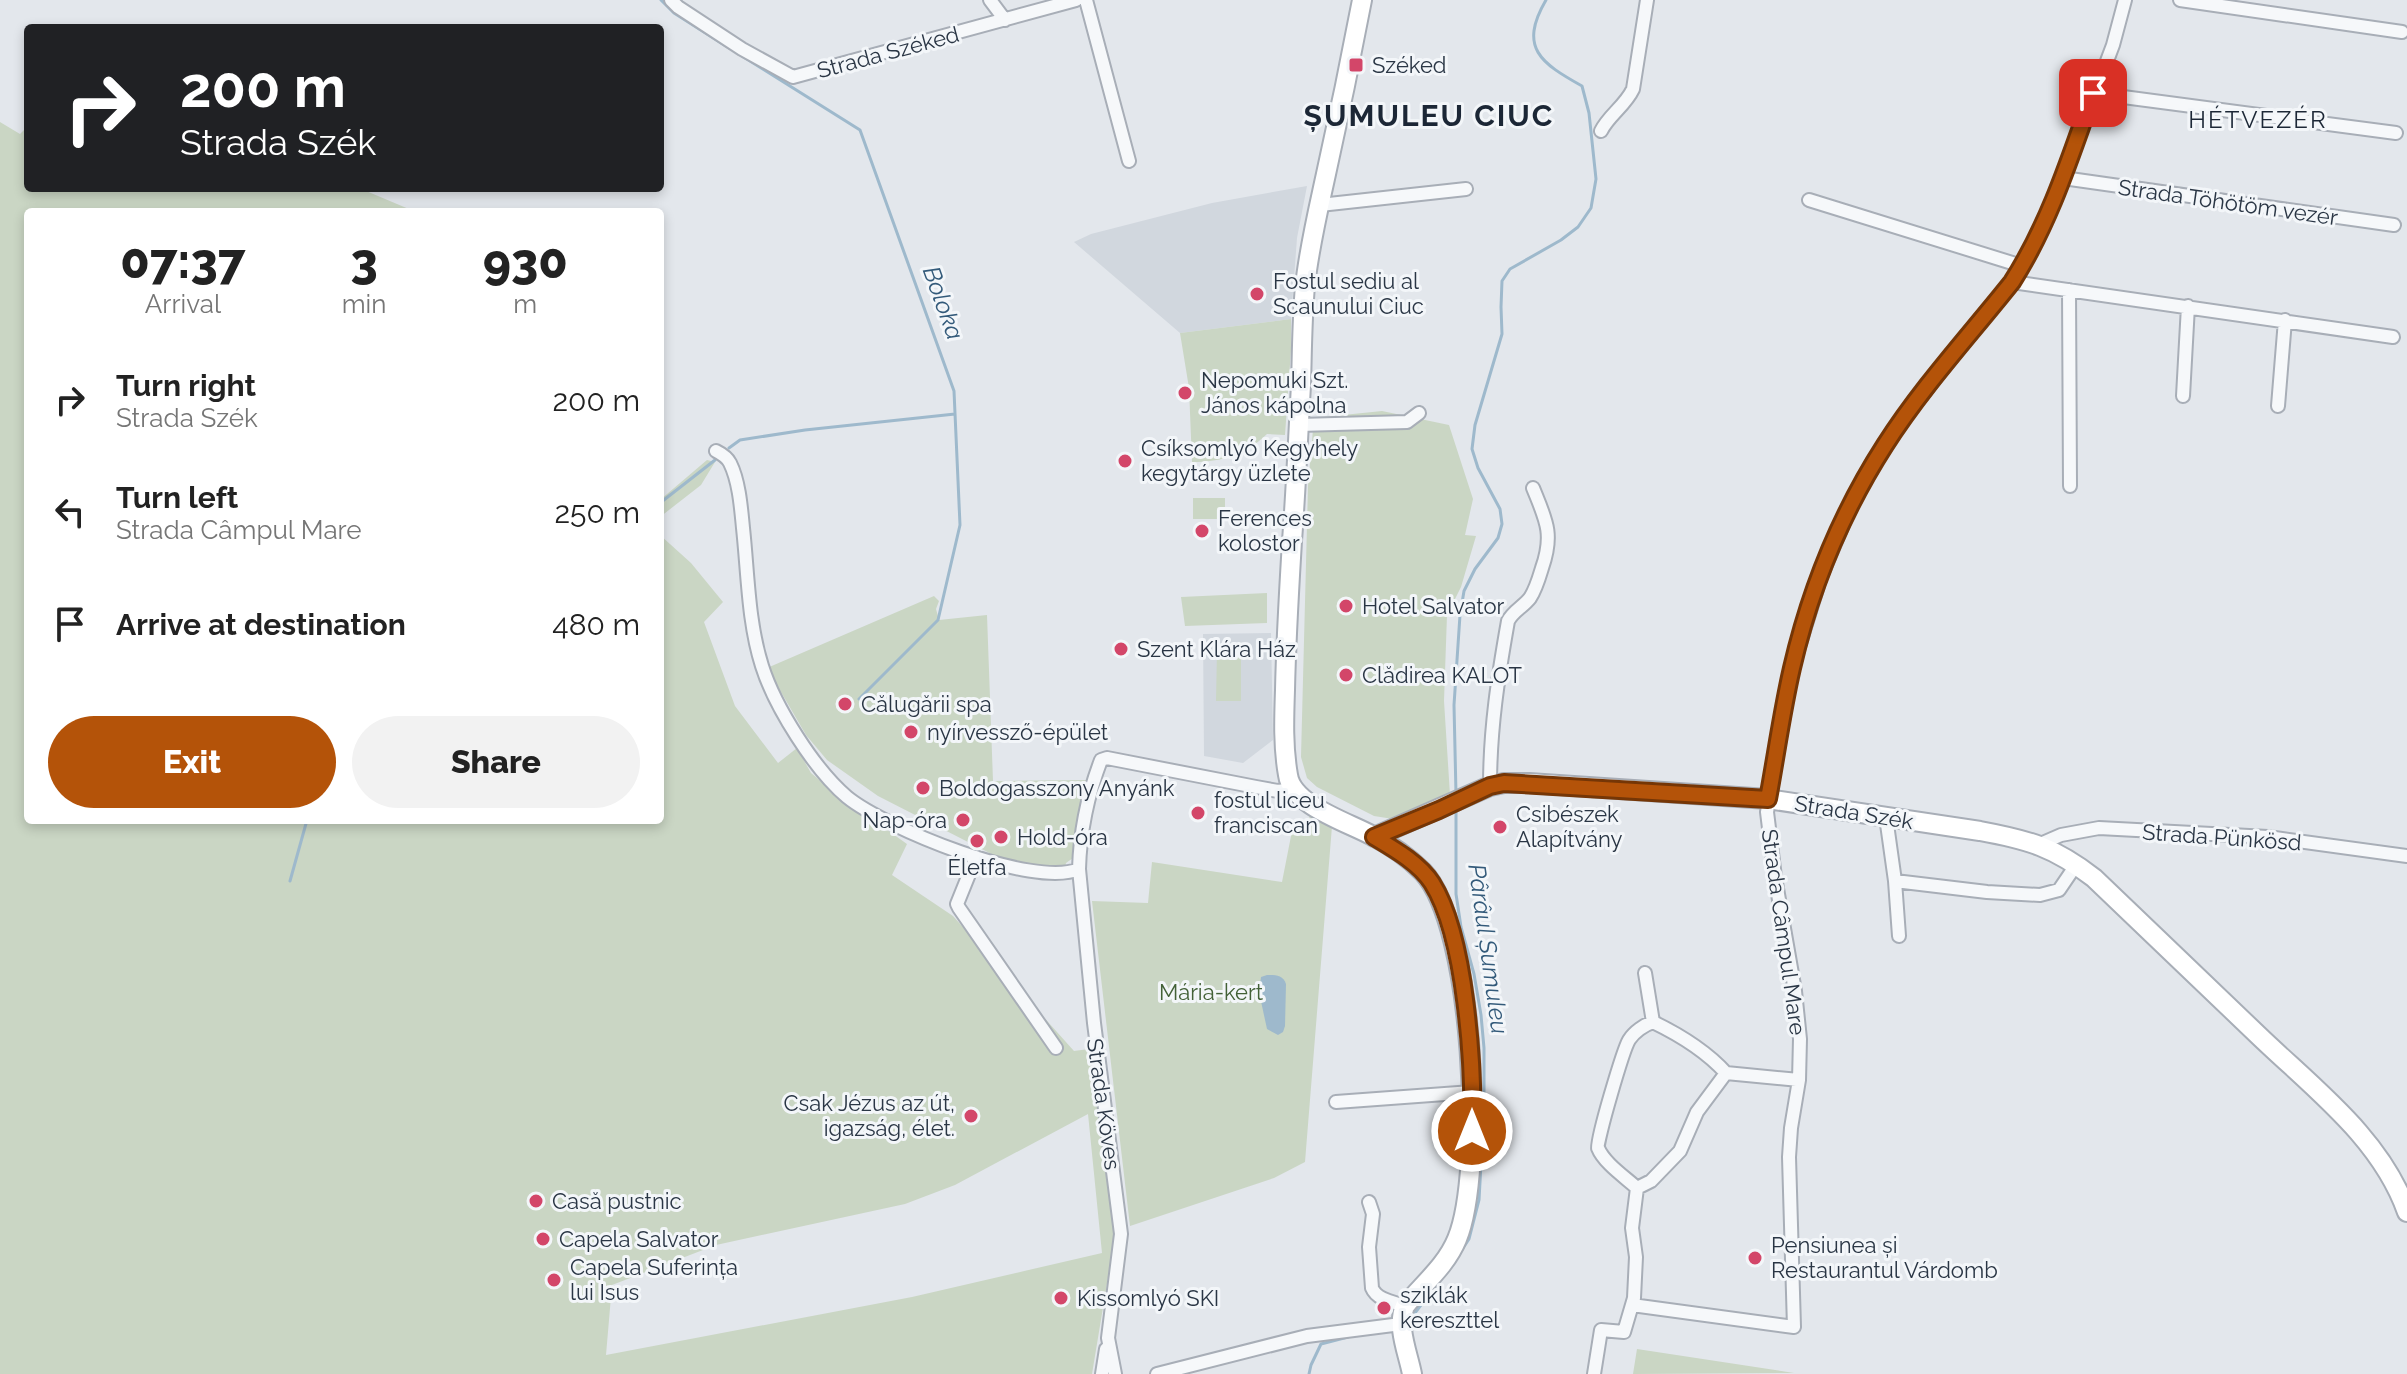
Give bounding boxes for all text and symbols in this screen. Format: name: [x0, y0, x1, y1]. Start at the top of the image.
street label: Strada Széked: [814, 21, 962, 83]
place label: Széked: [1372, 52, 1447, 78]
text: 200 m: [180, 54, 346, 120]
icon: right: [48, 56, 152, 160]
marker: Széked: [1347, 56, 1365, 74]
pin: [2059, 59, 2127, 127]
icon: arrive: [2071, 71, 2115, 115]
district label: ȘUMULEU CIUC: [1304, 98, 1554, 133]
district label: HÉTVEZÉR: [2188, 105, 2328, 134]
text: Strada Szék: [180, 121, 376, 163]
street label: Strada Töhötöm vezér: [2117, 174, 2340, 230]
text: 07:37: [120, 233, 245, 289]
text: 3: [350, 233, 378, 289]
text: 930: [483, 233, 568, 289]
water label: Boloka: [917, 262, 970, 344]
place label: Fostul sediu al Scaunului Ciuc: [1273, 268, 1424, 319]
marker: Fostul sediu al Scaunului Ciuc: [1248, 285, 1266, 303]
text: Arrival: [145, 289, 221, 319]
text: min: [342, 289, 386, 319]
text: m: [513, 289, 537, 319]
place label: Nepomuki Szt. János kápolna: [1201, 367, 1348, 418]
text: Turn right: [116, 368, 256, 403]
icon: right: [48, 378, 92, 422]
text: 200 m: [552, 383, 640, 418]
marker: Nepomuki Szt. János kápolna: [1176, 384, 1194, 402]
text: Strada Szék: [116, 403, 258, 433]
place label: Csíksomlyó Kegyhely kegytárgy üzlete: [1141, 435, 1358, 486]
marker: Csíksomlyó Kegyhely kegytárgy üzlete: [1116, 452, 1134, 470]
text: Turn left: [116, 480, 238, 515]
icon: left: [48, 490, 92, 534]
text: 250 m: [554, 495, 640, 530]
place label: Ferences kolostor: [1218, 505, 1312, 556]
text: Strada Câmpul Mare: [116, 515, 362, 545]
marker: Ferences kolostor: [1193, 522, 1211, 540]
place label: Hotel Salvator: [1362, 593, 1505, 619]
marker: Hotel Salvator: [1337, 597, 1355, 615]
icon: arrive: [48, 602, 92, 646]
text: Arrive at destination: [116, 607, 406, 642]
text: 480 m: [552, 607, 640, 642]
place label: Szent Klára Ház: [1137, 636, 1296, 662]
marker: Szent Klára Ház: [1112, 640, 1130, 658]
place label: Clădirea KALOT: [1362, 662, 1523, 688]
marker: Clădirea KALOT: [1337, 666, 1355, 684]
place label: Călugării spa: [861, 691, 992, 717]
marker: Călugării spa: [836, 695, 854, 713]
button: Exit: [48, 716, 336, 808]
button: Share: [352, 716, 640, 808]
place label: nyírvessző-épület: [927, 719, 1109, 745]
marker: nyírvessző-épület: [902, 723, 920, 741]
place label: Boldogasszony Anyánk: [939, 775, 1175, 801]
marker: Boldogasszony Anyánk: [914, 779, 932, 797]
place label: fostul liceu franciscan: [1214, 787, 1325, 838]
street label: Strada Szék: [1793, 790, 1916, 834]
place label: Csibészek Alapítvány: [1516, 801, 1623, 852]
marker: fostul liceu franciscan: [1189, 804, 1207, 822]
place label: Nap-óra: [863, 807, 947, 833]
marker: Nap-óra: [954, 811, 972, 829]
marker: Csibészek Alapítvány: [1491, 818, 1509, 836]
street label: Strada Pünkösd: [2142, 818, 2302, 856]
place label: Hold-óra: [1017, 824, 1108, 850]
street label: Strada Câmpul Mare: [1757, 827, 1811, 1037]
marker: Hold-óra: [992, 828, 1010, 846]
marker: Életfa: [968, 832, 986, 850]
place label: Életfa: [948, 854, 1006, 880]
water label: Pârâul Șumuleu: [1462, 862, 1515, 1036]
park label: Mária-kert: [1159, 979, 1264, 1005]
street label: Strada Köves: [1082, 1037, 1126, 1171]
position arrow: [1430, 1089, 1514, 1173]
place label: Csak Jézus az út, igazság, élet.: [784, 1090, 955, 1141]
marker: Csak Jézus az út, igazság, élet.: [962, 1107, 980, 1125]
place label: Casă pustnic: [552, 1188, 682, 1214]
marker: Casă pustnic: [527, 1192, 545, 1210]
place label: Capela Salvator: [559, 1226, 719, 1252]
marker: Capela Salvator: [534, 1230, 552, 1248]
place label: Pensiunea și Restaurantul Várdomb: [1771, 1232, 1998, 1283]
marker: Pensiunea și Restaurantul Várdomb: [1746, 1249, 1764, 1267]
place label: Capela Suferința lui Isus: [570, 1254, 738, 1305]
marker: Capela Suferința lui Isus: [545, 1271, 563, 1289]
place label: sziklák kereszttel: [1400, 1282, 1499, 1333]
place label: Kissomlyó SKI: [1077, 1285, 1219, 1311]
marker: Kissomlyó SKI: [1052, 1289, 1070, 1307]
marker: sziklák kereszttel: [1375, 1299, 1393, 1317]

